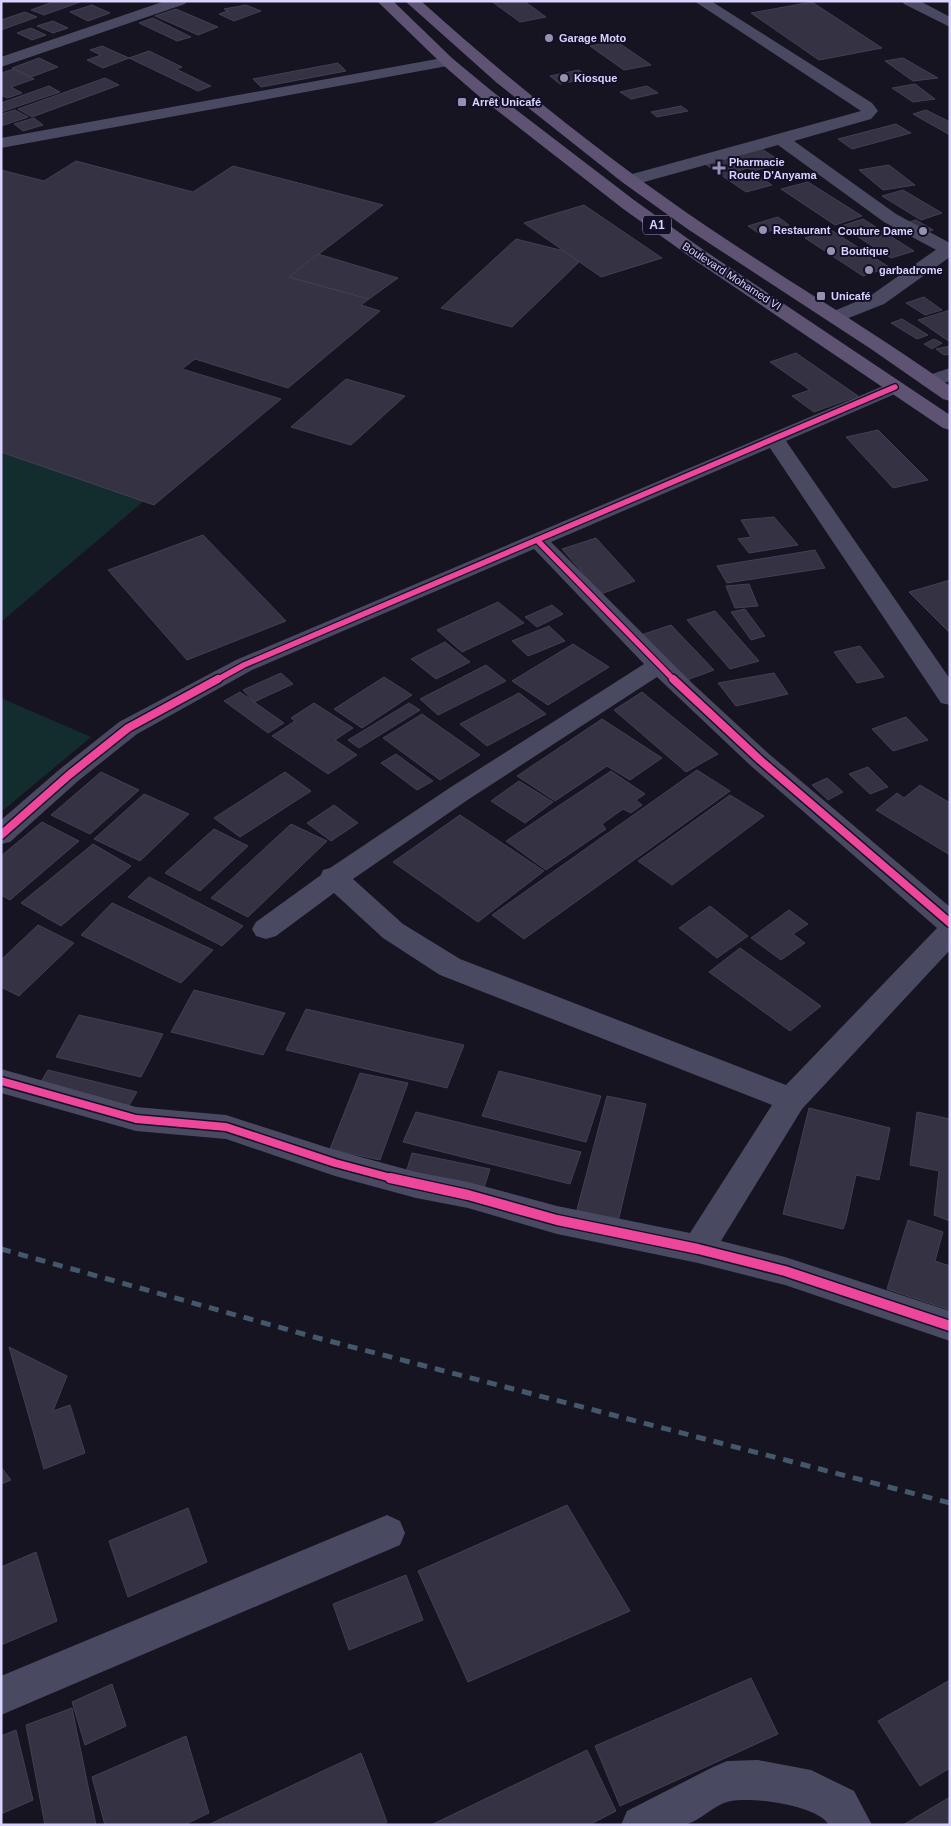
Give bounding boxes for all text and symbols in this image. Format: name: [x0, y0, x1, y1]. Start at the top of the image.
marker: Garage Moto: [543, 32, 555, 44]
place label: Garage Moto: [559, 32, 627, 44]
marker: Kiosque: [558, 72, 570, 84]
place label: Kiosque: [574, 72, 617, 84]
marker: Arrêt Unicafé: [456, 96, 468, 108]
place label: Arrêt Unicafé: [472, 96, 541, 108]
place label: Pharmacie Route D'Anyama: [729, 156, 817, 181]
marker: Pharmacie Route D'Anyama: [713, 162, 725, 174]
road number: A1: [643, 216, 671, 234]
marker: Restaurant: [757, 224, 769, 236]
place label: Restaurant: [773, 224, 831, 236]
place label: Couture Dame: [838, 225, 913, 237]
marker: Couture Dame: [917, 225, 929, 237]
street label: Boulevard Mohamed VI: [681, 240, 783, 312]
marker: Boutique: [825, 245, 837, 257]
place label: Boutique: [841, 245, 889, 257]
marker: garbadrome: [863, 264, 875, 276]
place label: garbadrome: [879, 264, 943, 276]
marker: Unicafé: [815, 290, 827, 302]
place label: Unicafé: [831, 290, 871, 302]

